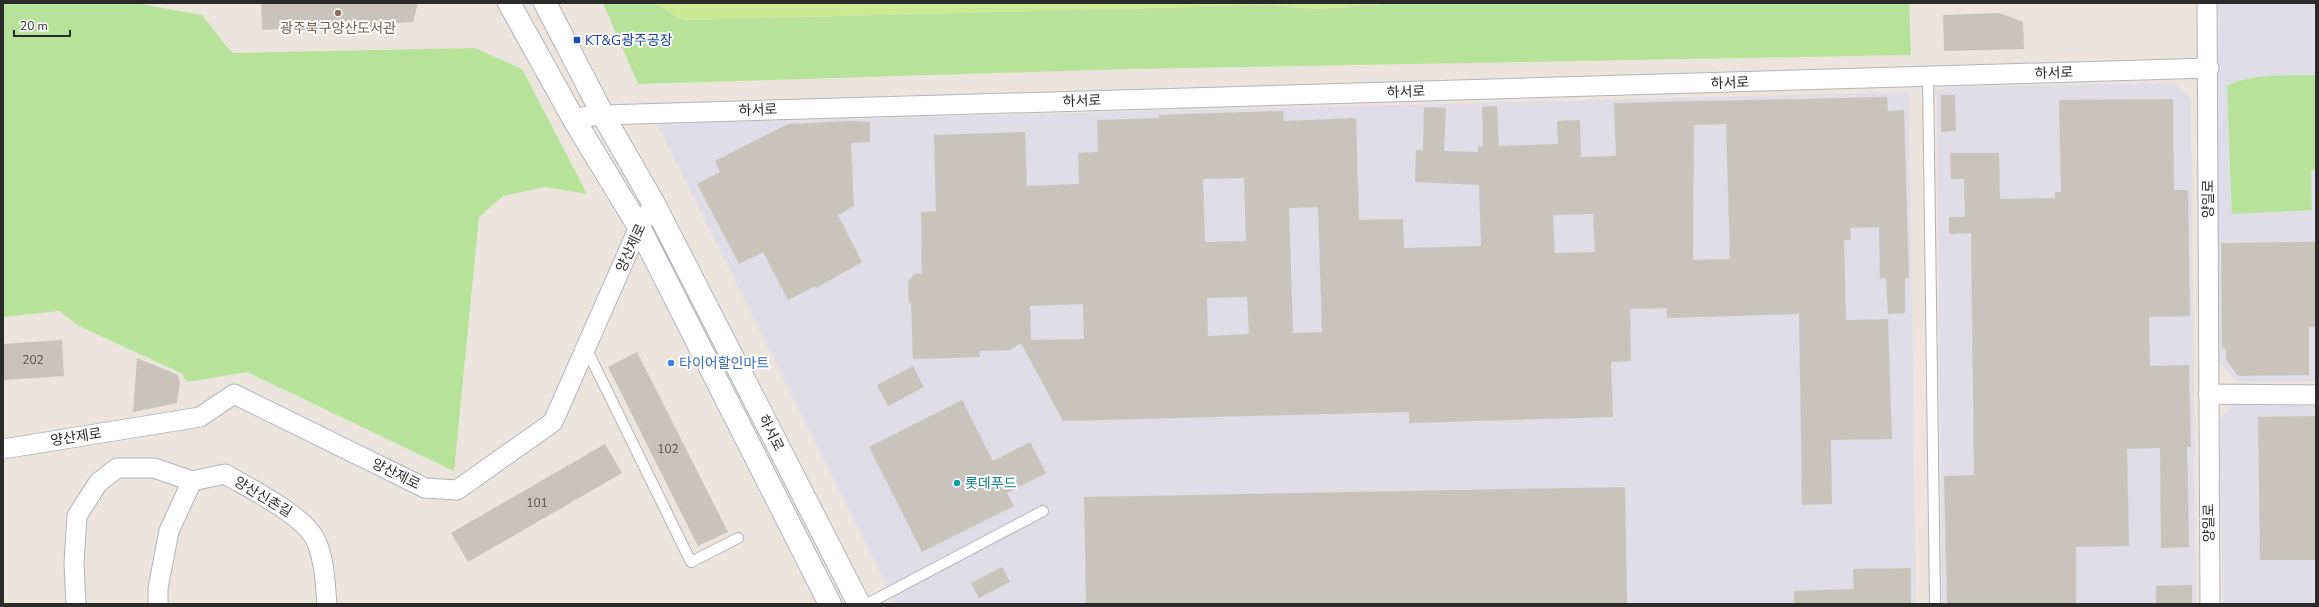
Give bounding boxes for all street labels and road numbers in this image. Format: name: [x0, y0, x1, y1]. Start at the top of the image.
street label: 하서로: [2034, 63, 2074, 83]
street label: 하서로: [1710, 73, 1750, 93]
street label: 하서로: [1386, 82, 1426, 102]
street label: 하서로: [1062, 91, 1102, 111]
street label: 하서로: [738, 100, 778, 120]
street label: 양일로: [2199, 180, 2218, 218]
street label: 양산제로: [612, 221, 651, 275]
street label: 하서로: [754, 411, 788, 455]
street label: 양산제로: [49, 424, 103, 450]
street label: 양산제로: [369, 454, 423, 494]
street label: 양산신촌길: [231, 472, 295, 522]
street label: 양일로: [2199, 503, 2219, 542]

